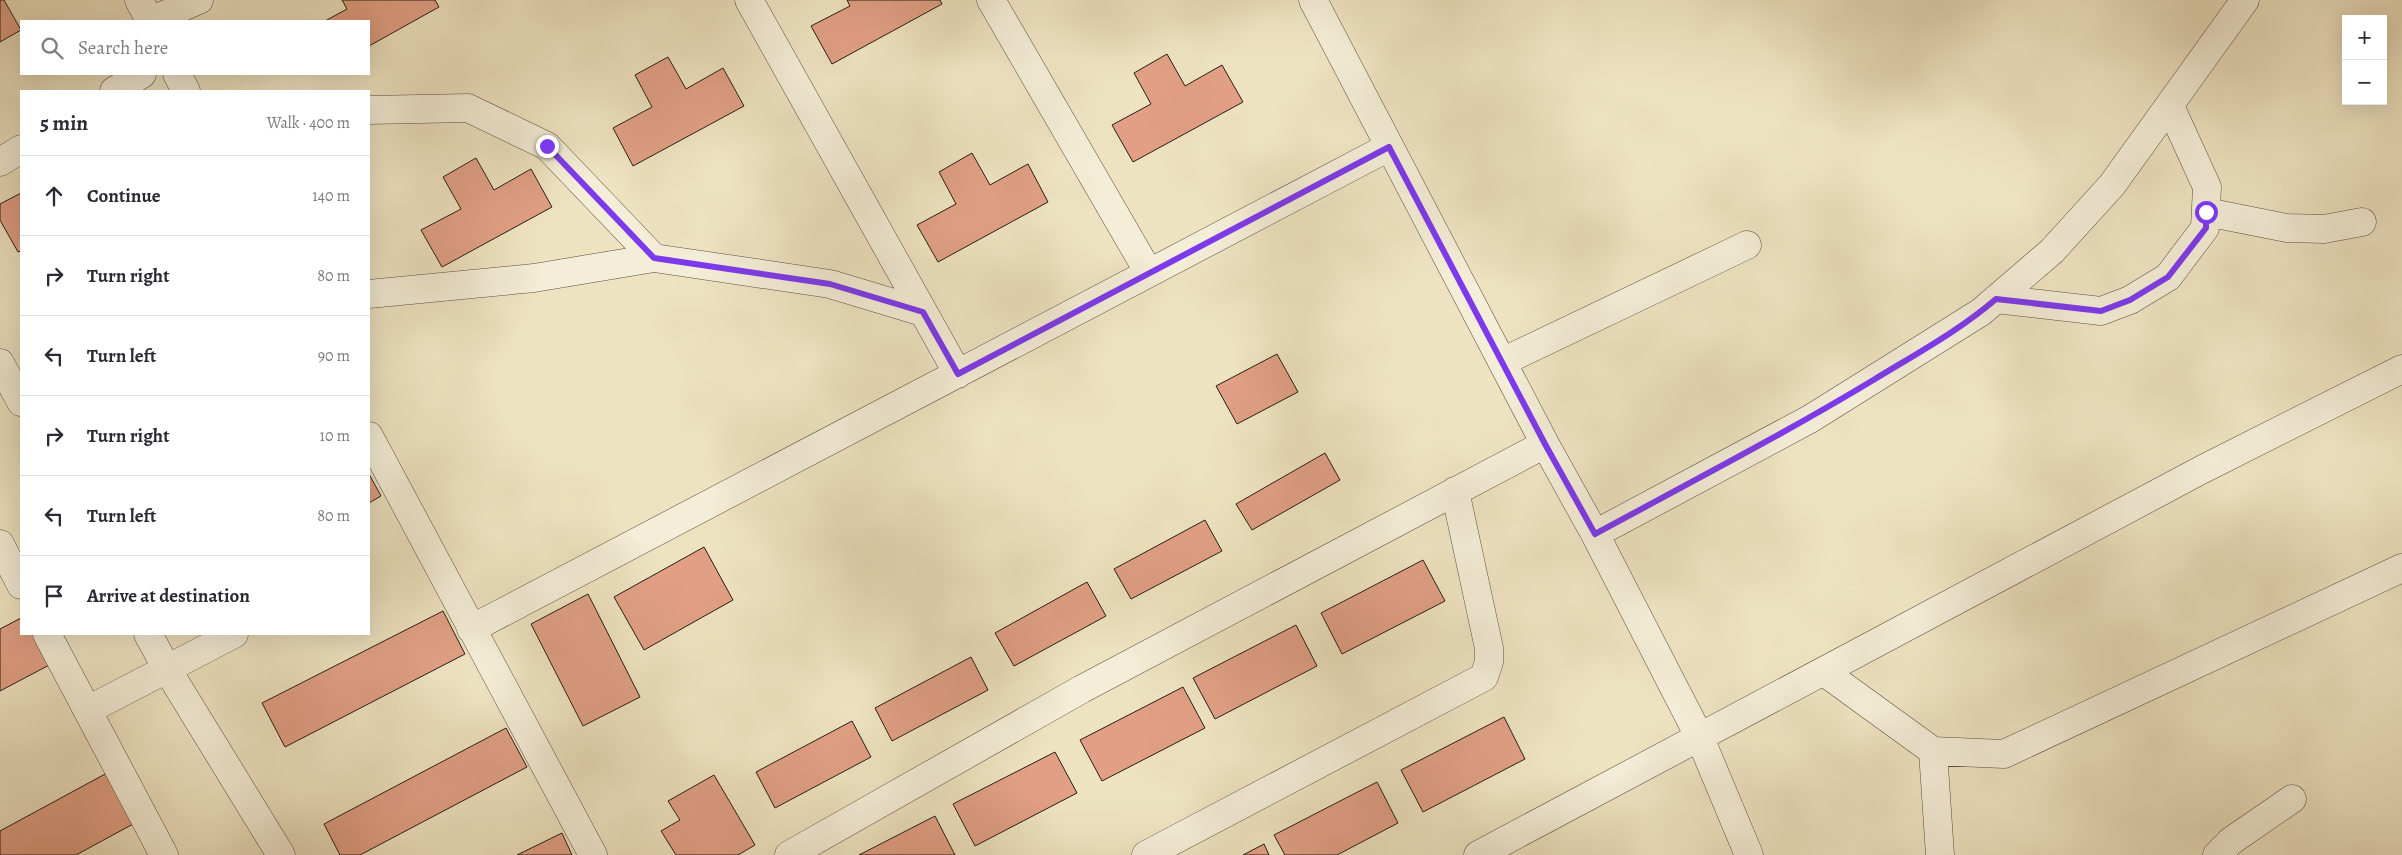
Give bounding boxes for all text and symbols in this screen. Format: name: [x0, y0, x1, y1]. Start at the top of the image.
map controls: [2342, 15, 2387, 105]
button: +: [2342, 15, 2387, 60]
search box: [20, 20, 370, 75]
icon: search: [38, 34, 66, 62]
text: Search here: [78, 35, 168, 61]
button: −: [2342, 60, 2387, 105]
text: 5 min: [40, 109, 88, 137]
text: Walk · 400 m: [267, 112, 350, 134]
route end: [536, 135, 559, 158]
icon: ahead: [40, 182, 68, 210]
text: Continue: [87, 183, 161, 209]
text: 140 m: [312, 185, 350, 207]
route start: [2195, 201, 2218, 224]
icon: right: [40, 262, 68, 290]
text: Turn right: [87, 263, 169, 289]
text: 80 m: [317, 265, 350, 287]
icon: left: [40, 342, 68, 370]
text: Turn left: [87, 343, 156, 369]
text: 90 m: [318, 345, 350, 367]
icon: right: [40, 422, 68, 450]
text: Turn right: [87, 423, 169, 449]
text: 10 m: [320, 425, 350, 447]
icon: left: [40, 502, 68, 530]
text: Turn left: [87, 503, 156, 529]
text: 80 m: [317, 505, 350, 527]
icon: arrive: [40, 582, 68, 610]
text: Arrive at destination: [87, 583, 250, 609]

